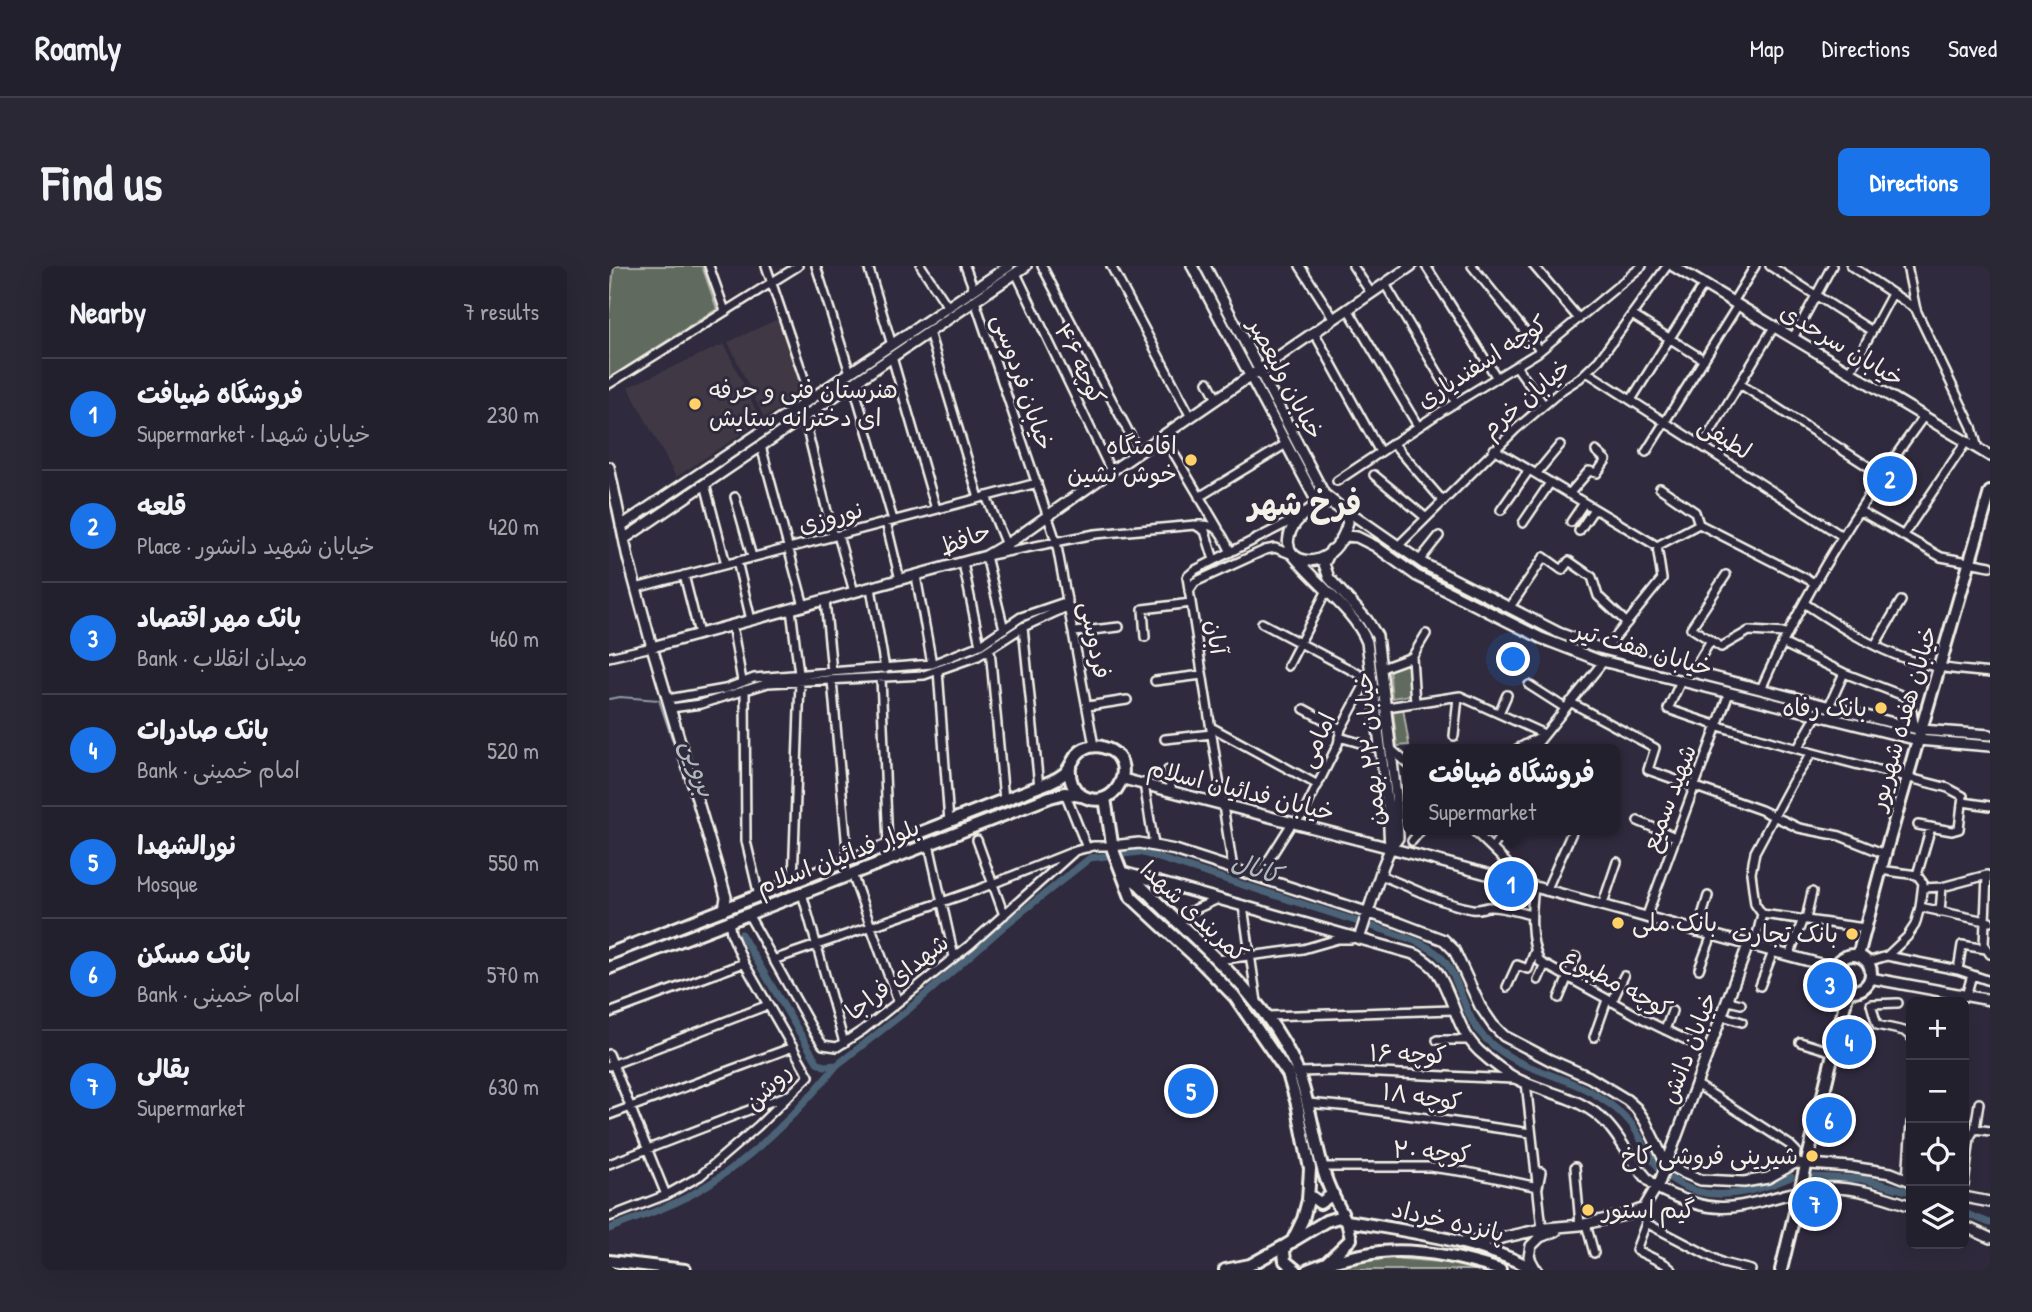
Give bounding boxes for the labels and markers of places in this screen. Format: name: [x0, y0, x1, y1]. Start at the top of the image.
place label: هنرستان فنی و حرفه ای دخترانه ستایش: [709, 373, 898, 433]
marker: هنرستان فنی و حرفه ای دخترانه ستایش: [687, 396, 703, 412]
place label: اقامتگاه خوش نشین: [1067, 429, 1177, 489]
marker: اقامتگاه خوش نشین: [1183, 452, 1199, 468]
pin: 2: [1867, 453, 1913, 505]
place label: بانک رفاه: [1782, 691, 1867, 723]
marker: بانک رفاه: [1873, 700, 1889, 716]
pin: 1: [1488, 858, 1534, 910]
place label: بانک ملی: [1632, 906, 1717, 938]
marker: بانک ملی: [1610, 915, 1626, 931]
place label: بانک تجارت: [1731, 917, 1838, 949]
marker: بانک تجارت: [1844, 926, 1860, 942]
pin: 3: [1807, 959, 1853, 1011]
pin: 4: [1826, 1016, 1872, 1068]
pin: 5: [1168, 1065, 1214, 1117]
pin: 6: [1806, 1094, 1852, 1146]
place label: شیرینی فروشی کاخ: [1621, 1139, 1798, 1172]
marker: شیرینی فروشی کاخ: [1804, 1148, 1820, 1164]
pin: 7: [1792, 1178, 1838, 1230]
place label: گیم استور: [1600, 1193, 1695, 1228]
marker: گیم استور: [1580, 1202, 1596, 1218]

